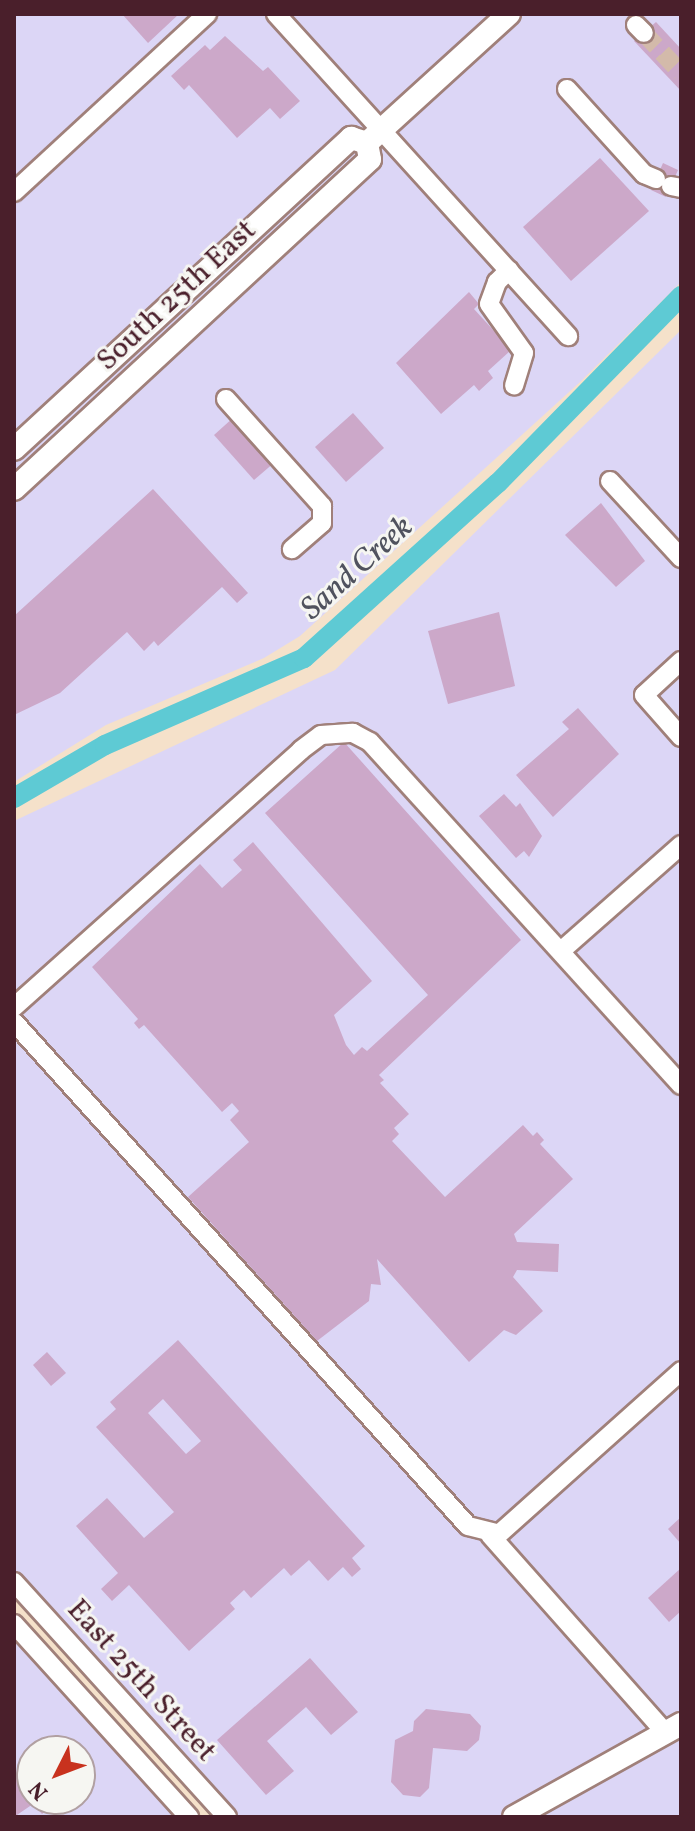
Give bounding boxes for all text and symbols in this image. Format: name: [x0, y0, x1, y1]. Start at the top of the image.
street label: South 25th East: [90, 213, 264, 379]
water label: Sand Creek: [294, 509, 422, 629]
street label: East 25th Street: [59, 1592, 223, 1770]
north arrow: [16, 1735, 96, 1815]
text: N: [22, 1774, 56, 1806]

